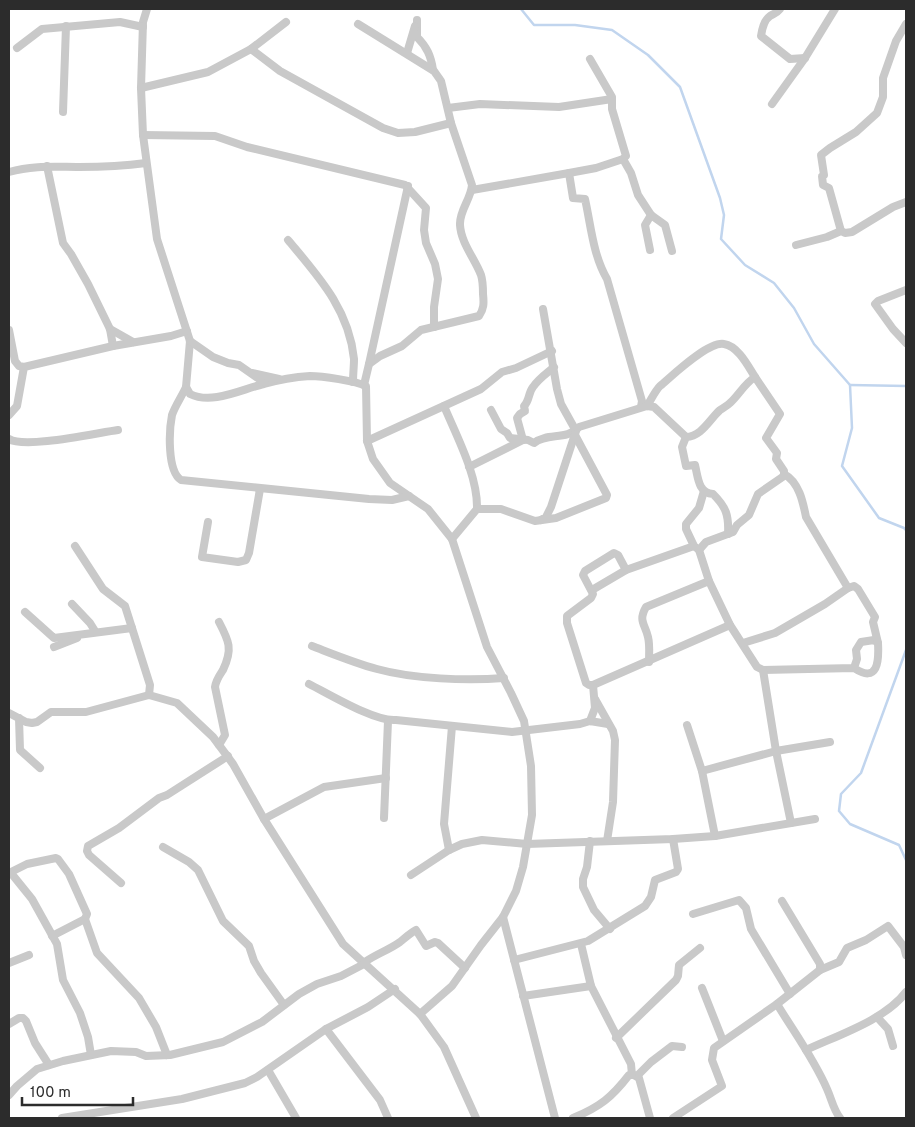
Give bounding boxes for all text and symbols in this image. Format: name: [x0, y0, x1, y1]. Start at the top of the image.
scale bar: [22, 1074, 134, 1106]
text: 100 m: [30, 1084, 71, 1103]

